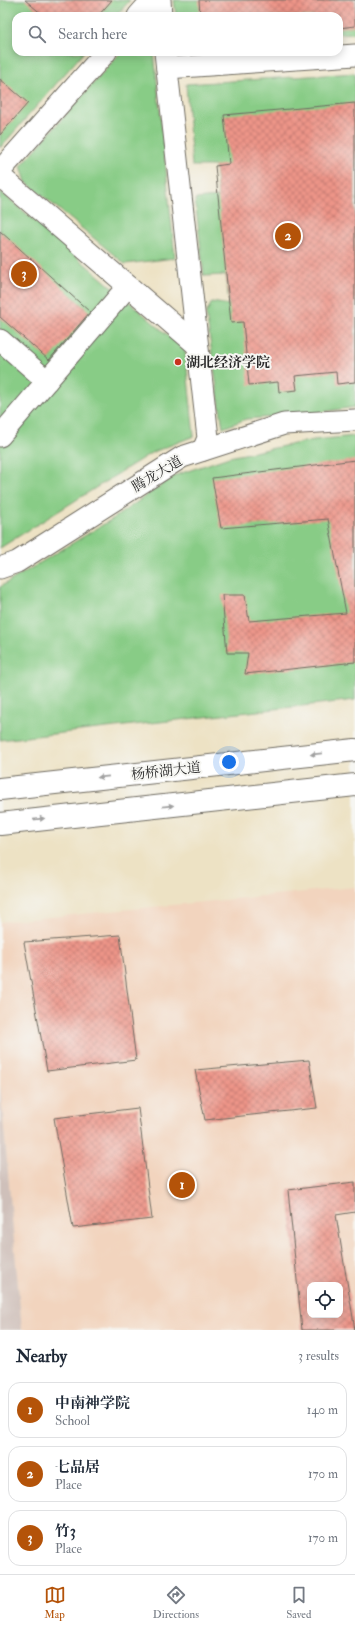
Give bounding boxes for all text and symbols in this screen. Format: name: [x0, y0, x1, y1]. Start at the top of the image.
search box: [12, 12, 343, 56]
icon: search: [26, 23, 48, 45]
text: Search here: [58, 25, 127, 44]
pin: 2: [275, 221, 301, 251]
pin: 3: [11, 259, 37, 289]
place label: 湖北经济学院: [186, 354, 270, 371]
marker: 湖北经济学院: [173, 357, 183, 367]
street label: 腾龙大道: [129, 452, 185, 496]
one-way arrow: [310, 751, 322, 757]
your location: [219, 752, 239, 772]
street label: 杨桥湖大道: [130, 759, 202, 783]
one-way arrow: [97, 774, 110, 781]
one-way arrow: [162, 803, 174, 809]
one-way arrow: [33, 816, 45, 823]
pin: 1: [169, 1170, 195, 1200]
map controls: [307, 1282, 343, 1318]
button: locate: [307, 1282, 343, 1318]
text: Nearby: [16, 1346, 67, 1367]
text: 3 results: [298, 1348, 339, 1364]
text: 中南神学院: [55, 1394, 130, 1413]
text: 1: [28, 1402, 32, 1418]
text: 140 m: [307, 1402, 338, 1418]
text: School: [55, 1413, 90, 1429]
text: 七品居: [55, 1458, 100, 1477]
text: 2: [27, 1466, 33, 1482]
text: 170 m: [308, 1466, 338, 1482]
text: Place: [55, 1477, 82, 1493]
text: 竹3: [55, 1522, 76, 1541]
text: 3: [28, 1530, 33, 1546]
text: 170 m: [308, 1530, 338, 1546]
text: Place: [55, 1541, 82, 1557]
tab: Map: [44, 1584, 66, 1621]
tab: Directions: [153, 1584, 199, 1621]
tab: Saved: [286, 1584, 311, 1621]

